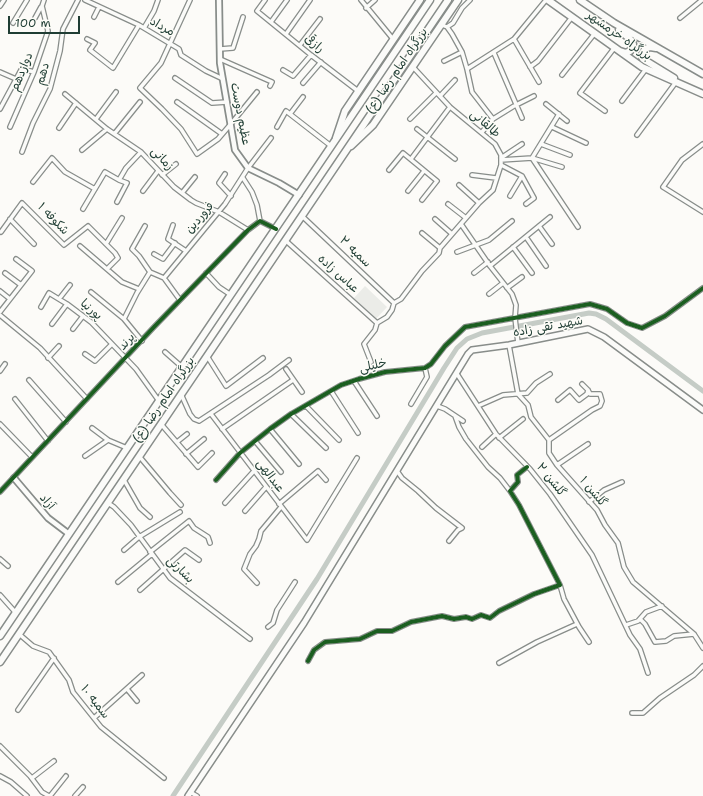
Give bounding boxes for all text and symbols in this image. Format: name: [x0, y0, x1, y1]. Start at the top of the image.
scale bar: [10, 8, 82, 34]
street label: بزرگراه خرمشهر: [584, 8, 654, 64]
street label: مرداد: [147, 14, 177, 40]
text: 100 m: [15, 15, 51, 31]
street label: بزرگراه امام رضا (ع): [363, 25, 431, 117]
street label: رازقی: [301, 32, 327, 56]
street label: دوازدهم: [8, 50, 36, 94]
street label: دهم: [33, 61, 53, 87]
street label: عظیم دوست: [227, 82, 253, 146]
street label: طالقانی: [467, 107, 503, 141]
street label: زمانی: [148, 144, 176, 174]
street label: فروردین: [183, 199, 217, 237]
street label: شکوفه ۱: [34, 200, 72, 238]
street label: سمیه ۲: [336, 233, 374, 271]
street label: عباس زاده: [314, 252, 362, 296]
street label: پورنیا: [77, 297, 105, 323]
street label: شهید تقی زاده: [512, 314, 584, 340]
street label: پرند: [116, 330, 138, 354]
street label: بزرگراه امام رضا (ع): [130, 354, 198, 446]
street label: خلیلی: [358, 356, 388, 376]
street label: عبدالهی: [253, 457, 287, 495]
street label: گلشن ۲: [533, 460, 569, 500]
street label: گلشن ۱: [576, 474, 610, 510]
street label: آزاد: [36, 491, 58, 513]
street label: بشارتی: [163, 553, 197, 587]
street label: سمیه ۱۰: [77, 682, 113, 722]

